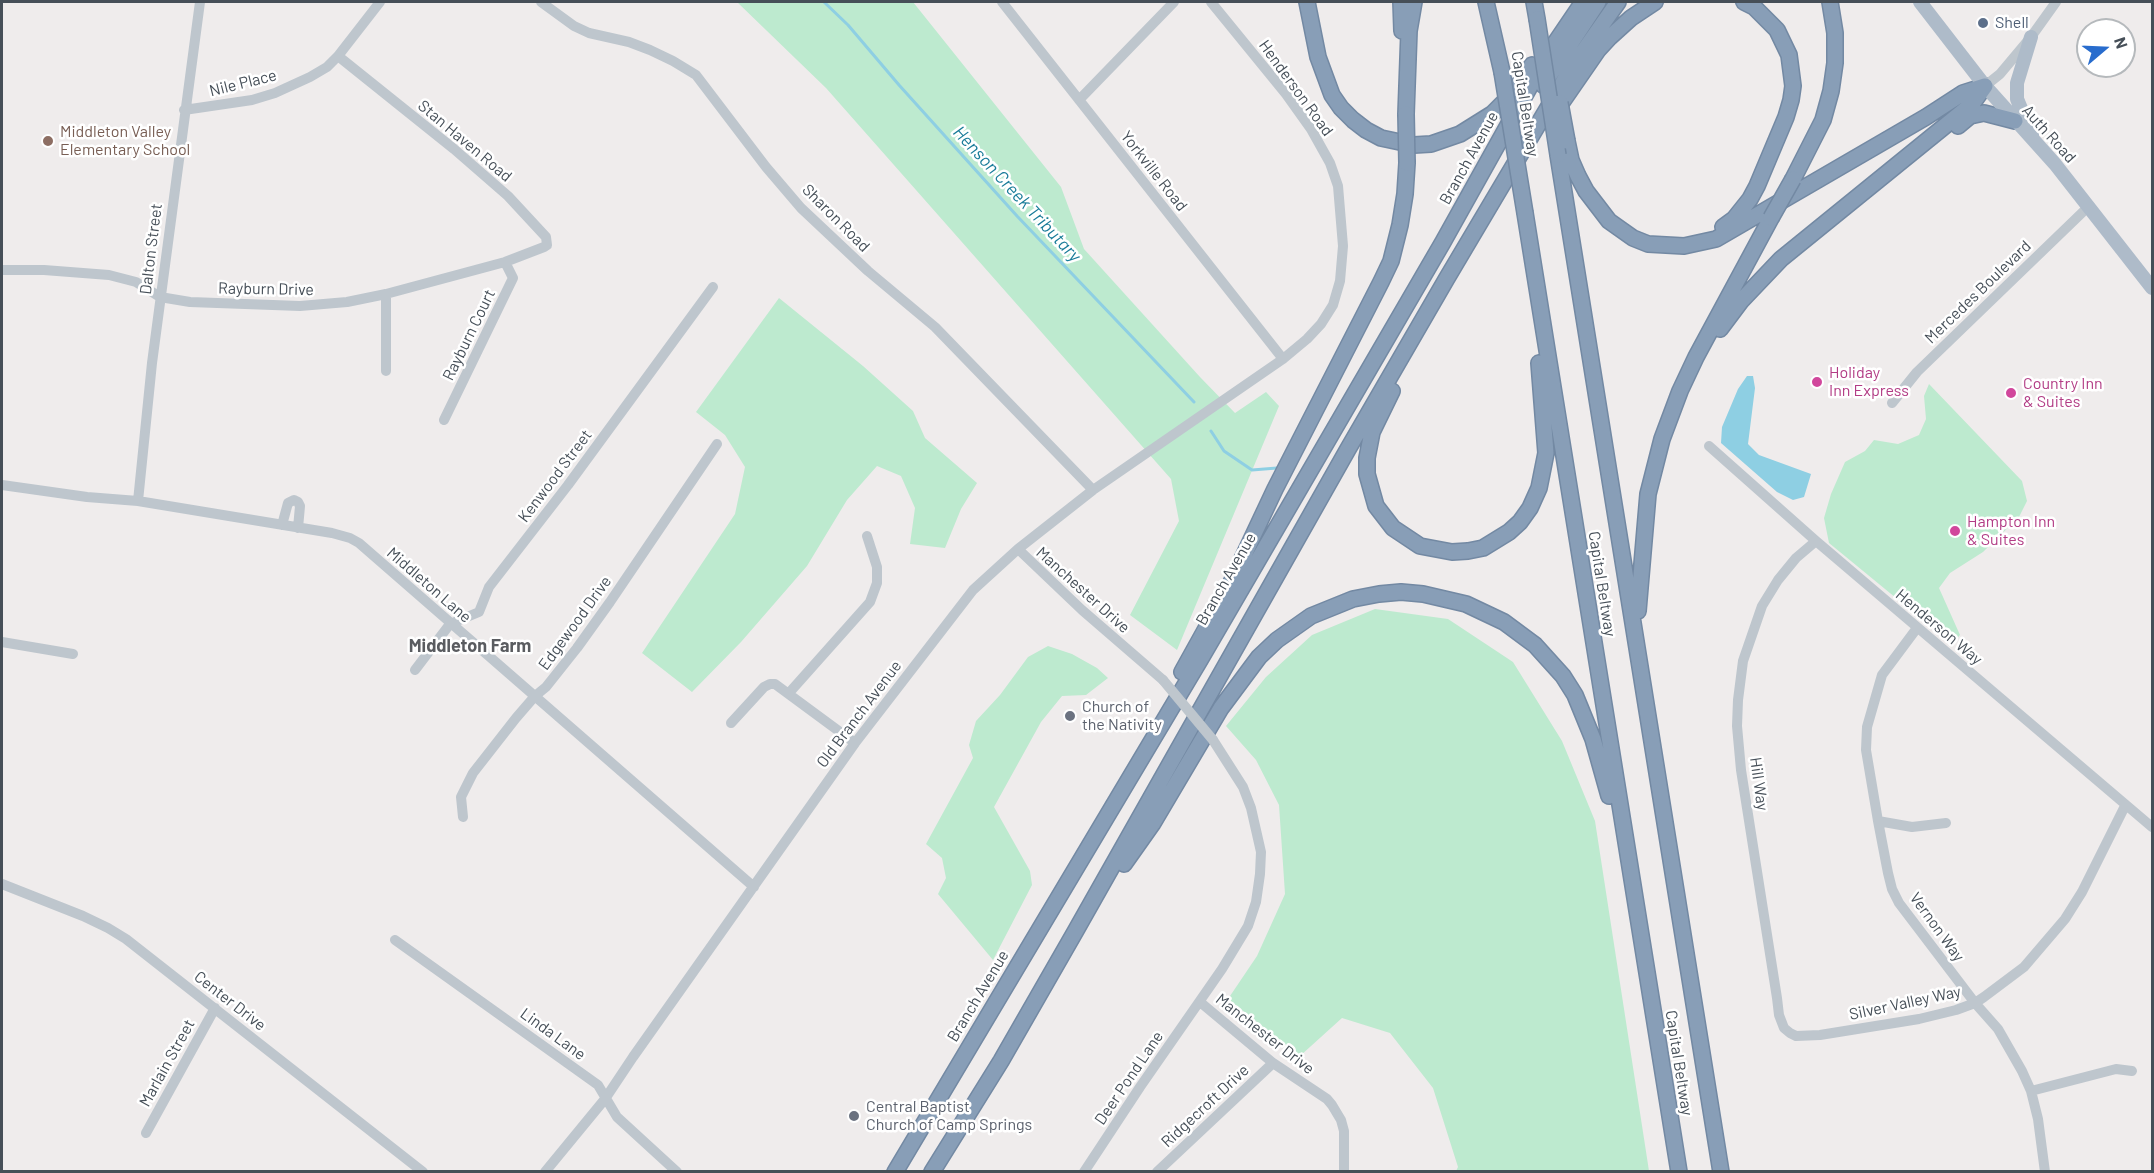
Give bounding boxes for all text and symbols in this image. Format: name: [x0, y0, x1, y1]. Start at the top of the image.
place label: Shell: [1995, 13, 2029, 33]
marker: Shell: [1976, 16, 1990, 30]
north arrow: [2076, 18, 2136, 78]
text: N: [2111, 34, 2132, 51]
street label: Henderson Road: [1255, 36, 1337, 140]
street label: Capital Beltway: [1507, 50, 1543, 158]
street label: Nile Place: [207, 65, 279, 101]
street label: Stan Haven Road: [414, 96, 516, 186]
street label: Auth Road: [2018, 101, 2080, 167]
street label: Branch Avenue: [1436, 108, 1502, 208]
place label: Middleton Valley Elementary School: [60, 122, 190, 160]
water label: Henson Creek Tributary: [948, 122, 1086, 266]
street label: Yorkville Road: [1117, 127, 1191, 215]
marker: Middleton Valley Elementary School: [41, 134, 55, 148]
street label: Sharon Road: [798, 180, 874, 256]
street label: Dalton Street: [136, 202, 166, 296]
street label: Mercedes Boulevard: [1921, 236, 2035, 348]
street label: Rayburn Drive: [218, 279, 314, 299]
street label: Rayburn Court: [439, 286, 499, 384]
place label: Holiday Inn Express: [1829, 363, 1909, 401]
place label: Country Inn & Suites: [2023, 374, 2103, 412]
marker: Holiday Inn Express: [1810, 375, 1824, 389]
marker: Country Inn & Suites: [2004, 386, 2018, 400]
street label: Kenwood Street: [514, 426, 596, 526]
place label: Hampton Inn & Suites: [1967, 512, 2055, 550]
marker: Hampton Inn & Suites: [1948, 524, 1962, 538]
street label: Branch Avenue: [1192, 529, 1260, 629]
street label: Capital Beltway: [1584, 530, 1620, 638]
street label: Middleton Lane: [383, 543, 475, 627]
street label: Manchester Drive: [1032, 543, 1134, 637]
street label: Edgewood Drive: [534, 572, 616, 674]
street label: Henderson Way: [1892, 585, 1986, 669]
district label: Middleton Farm: [409, 635, 531, 657]
street label: Old Branch Avenue: [812, 657, 906, 771]
place label: Church of the Nativity: [1082, 697, 1162, 735]
marker: Church of the Nativity: [1063, 709, 1077, 723]
street label: Hill Way: [1746, 756, 1772, 812]
street label: Vernon Way: [1905, 889, 1969, 965]
street label: Branch Avenue: [943, 947, 1013, 1045]
street label: Center Drive: [190, 967, 270, 1035]
street label: Silver Valley Way: [1847, 982, 1963, 1024]
street label: Manchester Drive: [1212, 990, 1318, 1078]
street label: Linda Lane: [517, 1004, 589, 1064]
street label: Capital Beltway: [1661, 1009, 1697, 1117]
street label: Marlain Street: [135, 1016, 199, 1110]
street label: Deer Pond Lane: [1091, 1028, 1167, 1128]
street label: Ridgecroft Drive: [1157, 1061, 1253, 1151]
place label: Central Baptist Church of Camp Springs: [866, 1097, 1032, 1135]
marker: Central Baptist Church of Camp Springs: [847, 1109, 861, 1123]

